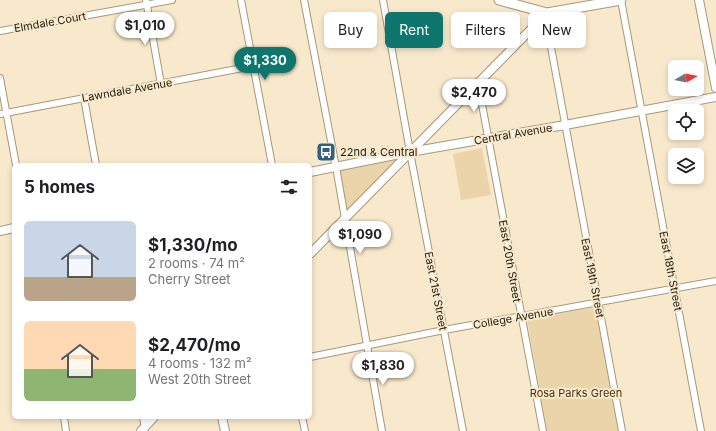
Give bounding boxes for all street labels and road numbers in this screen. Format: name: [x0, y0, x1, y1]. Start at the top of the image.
street label: Elmdale Court: [13, 9, 88, 35]
street label: Lawndale Avenue: [81, 75, 173, 105]
street label: Central Avenue: [473, 120, 553, 148]
street label: East 20th Street: [496, 219, 524, 304]
street label: East 18th Street: [656, 230, 686, 312]
street label: East 19th Street: [578, 237, 608, 319]
street label: East 21st Street: [421, 250, 451, 332]
street label: College Avenue: [472, 304, 554, 332]

